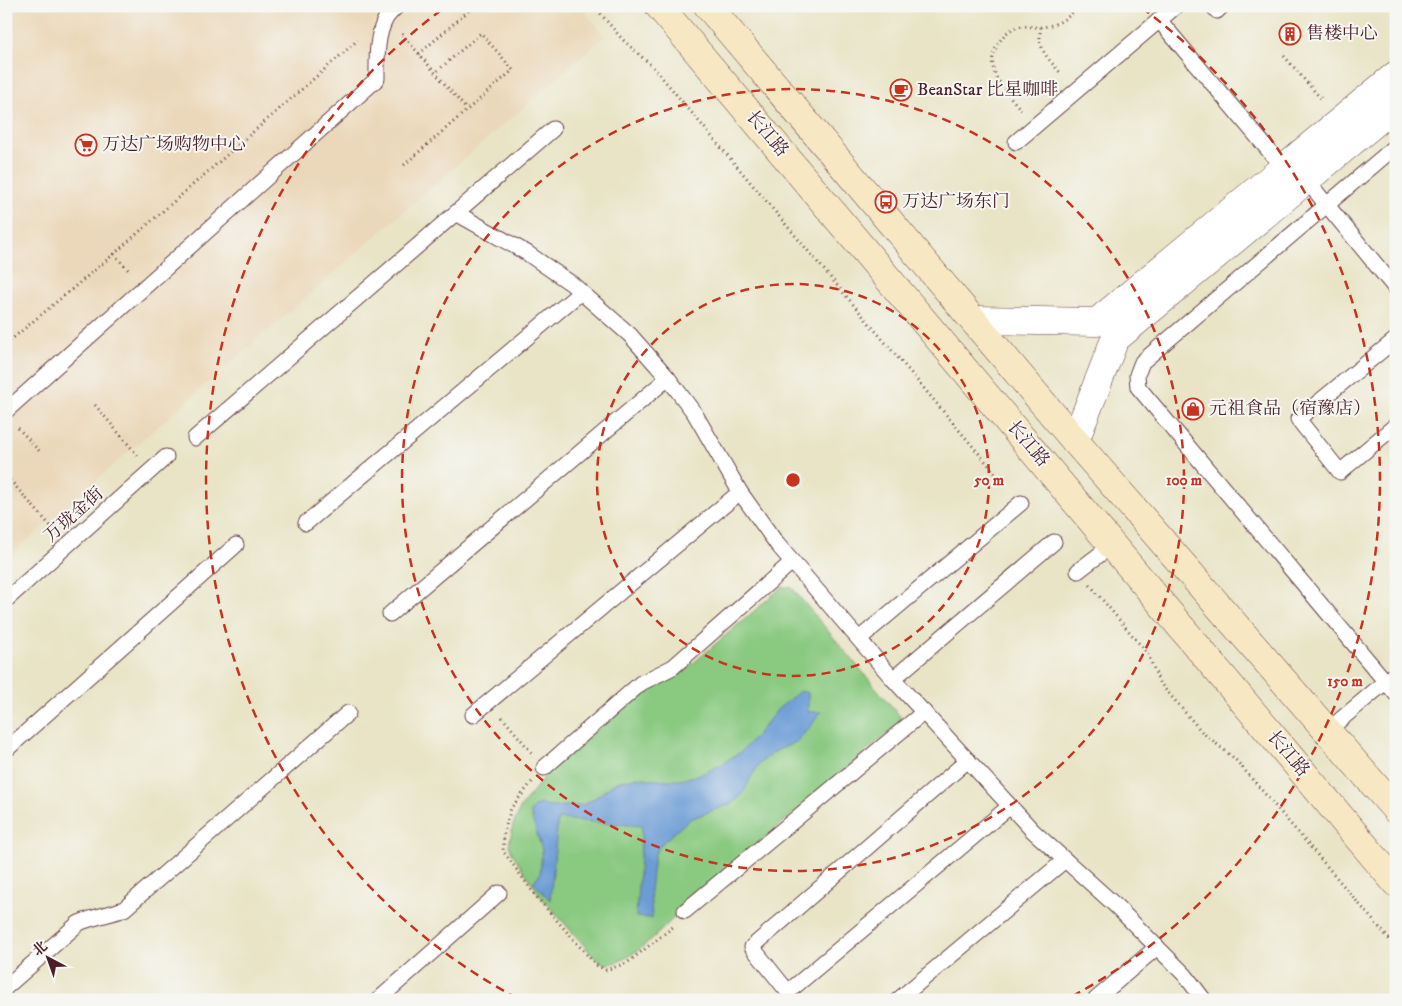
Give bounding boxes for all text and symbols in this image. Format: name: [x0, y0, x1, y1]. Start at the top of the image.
building icon: 售楼中心: [1278, 22, 1302, 46]
place label: 售楼中心: [1306, 23, 1378, 45]
cafe icon: BeanStar 比星咖啡: [889, 78, 913, 102]
place label: BeanStar 比星咖啡: [917, 79, 1058, 101]
street label: 长江路: [741, 106, 793, 162]
supermarket icon: 万达广场购物中心: [74, 133, 98, 157]
place label: 万达广场购物中心: [102, 134, 246, 156]
bus stop icon: 万达广场东门: [874, 190, 898, 214]
place label: 万达广场东门: [902, 191, 1010, 213]
shop icon: 元祖食品（宿豫店）: [1181, 397, 1205, 421]
place label: 元祖食品（宿豫店）: [1209, 398, 1371, 420]
street label: 长江路: [1002, 416, 1054, 472]
centre of rings: [784, 471, 802, 489]
text: 50 m: [973, 471, 1005, 490]
text: 100 m: [1166, 471, 1203, 490]
street label: 万珑金街: [40, 483, 108, 547]
text: 150 m: [1327, 672, 1363, 691]
street label: 长江路: [1262, 726, 1314, 782]
north arrow: [22, 934, 72, 984]
text: 北: [29, 938, 51, 960]

